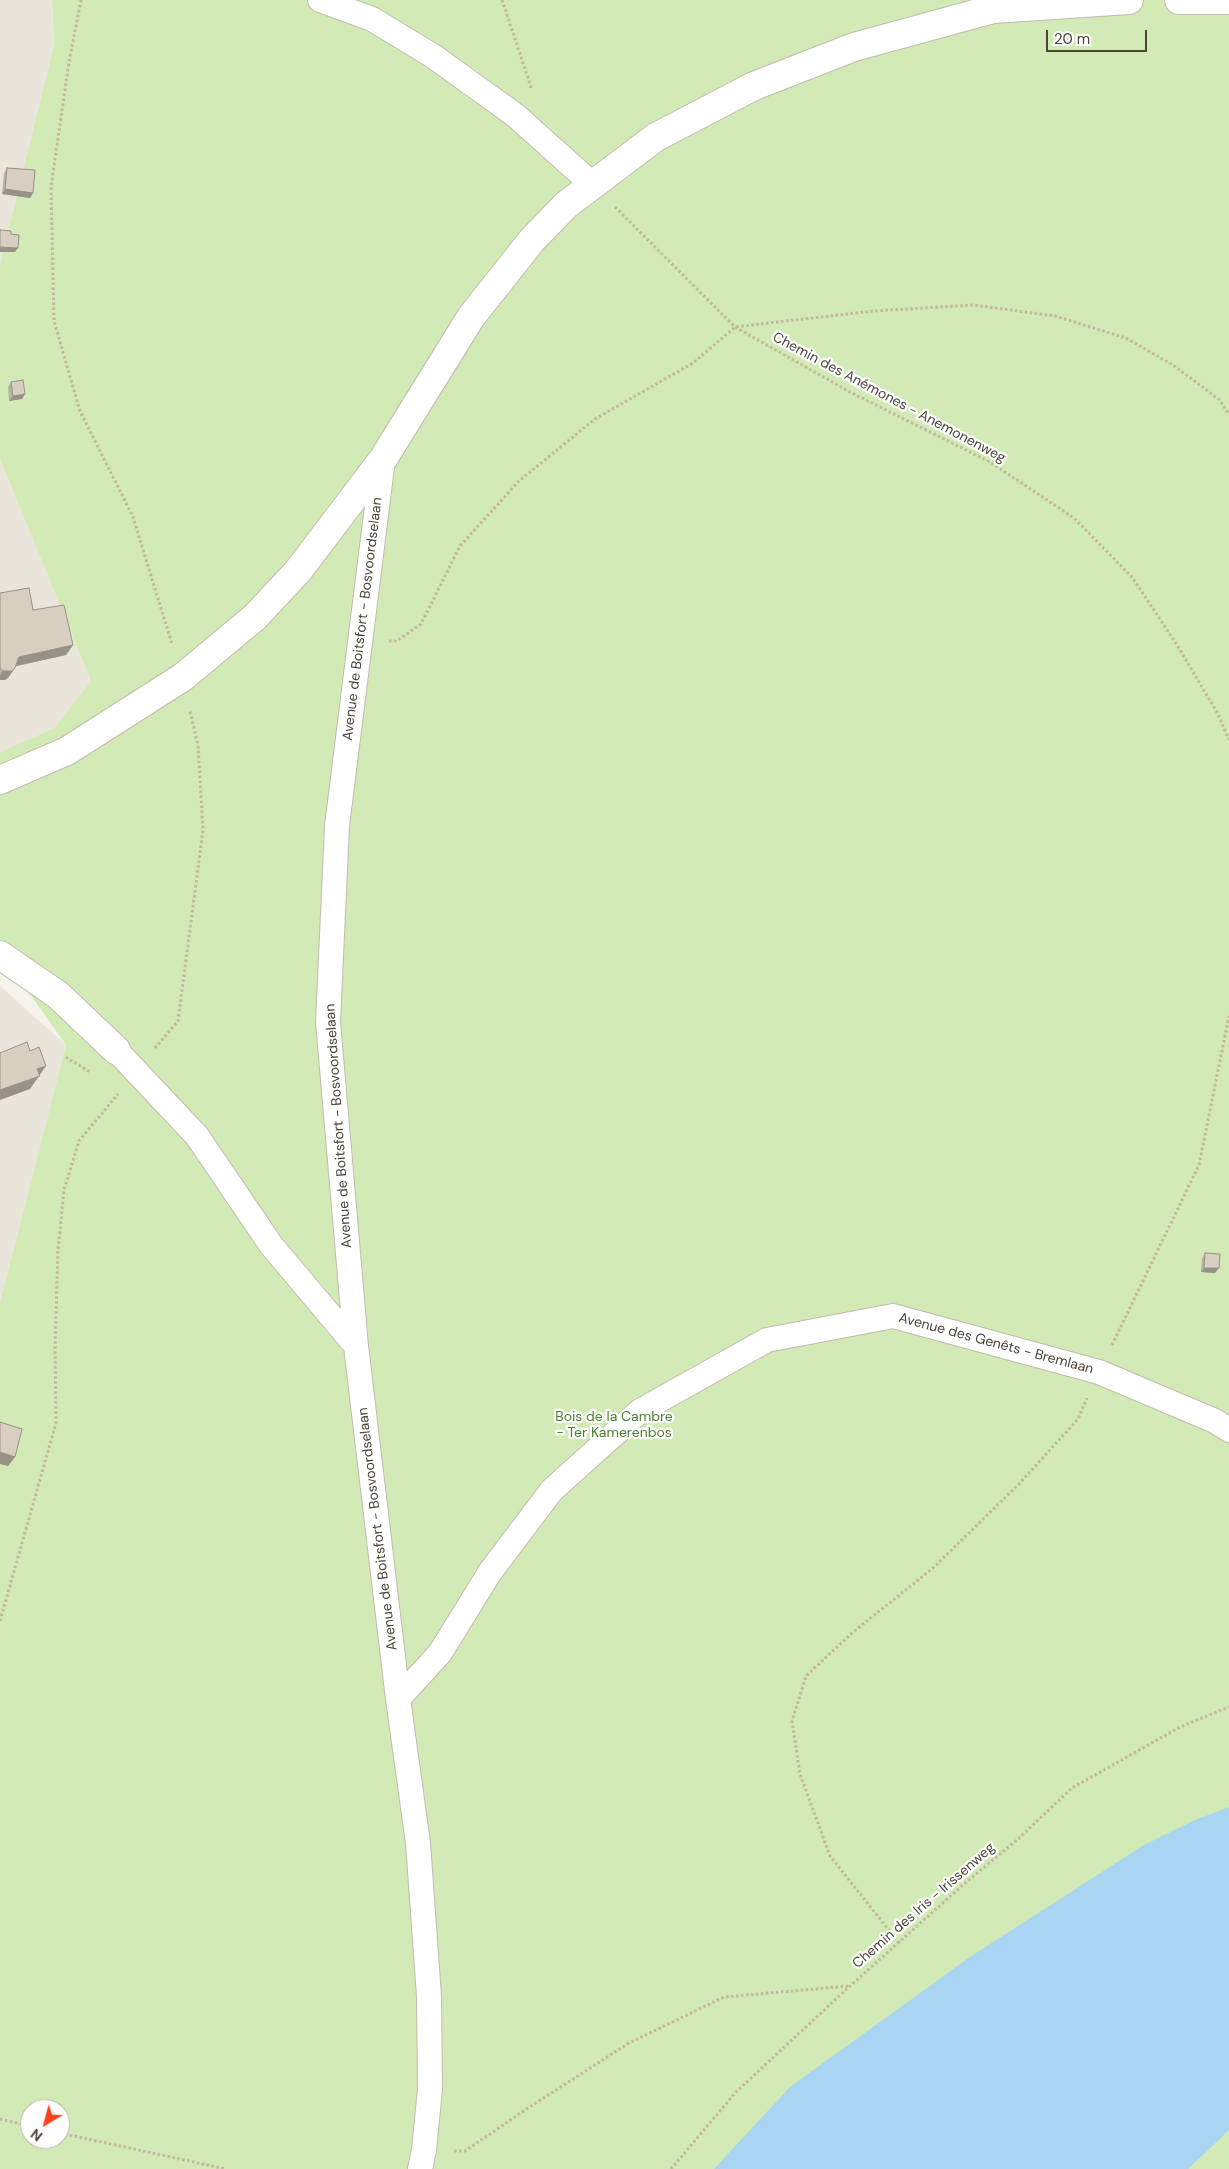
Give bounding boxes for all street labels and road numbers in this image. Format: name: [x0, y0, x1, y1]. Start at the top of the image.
street label: Chemin des Anémones - Anemonenweg: [770, 329, 1008, 467]
street label: Avenue de Boitsfort - Bosvoordselaan: [340, 496, 386, 742]
street label: Avenue de Boitsfort - Bosvoordselaan: [322, 1003, 356, 1249]
street label: Avenue des Genêts - Bremlaan: [897, 1310, 1095, 1378]
street label: Avenue de Boitsfort - Bosvoordselaan: [355, 1406, 401, 1652]
street label: Chemin des Iris - Irissenweg: [849, 1840, 999, 1972]

